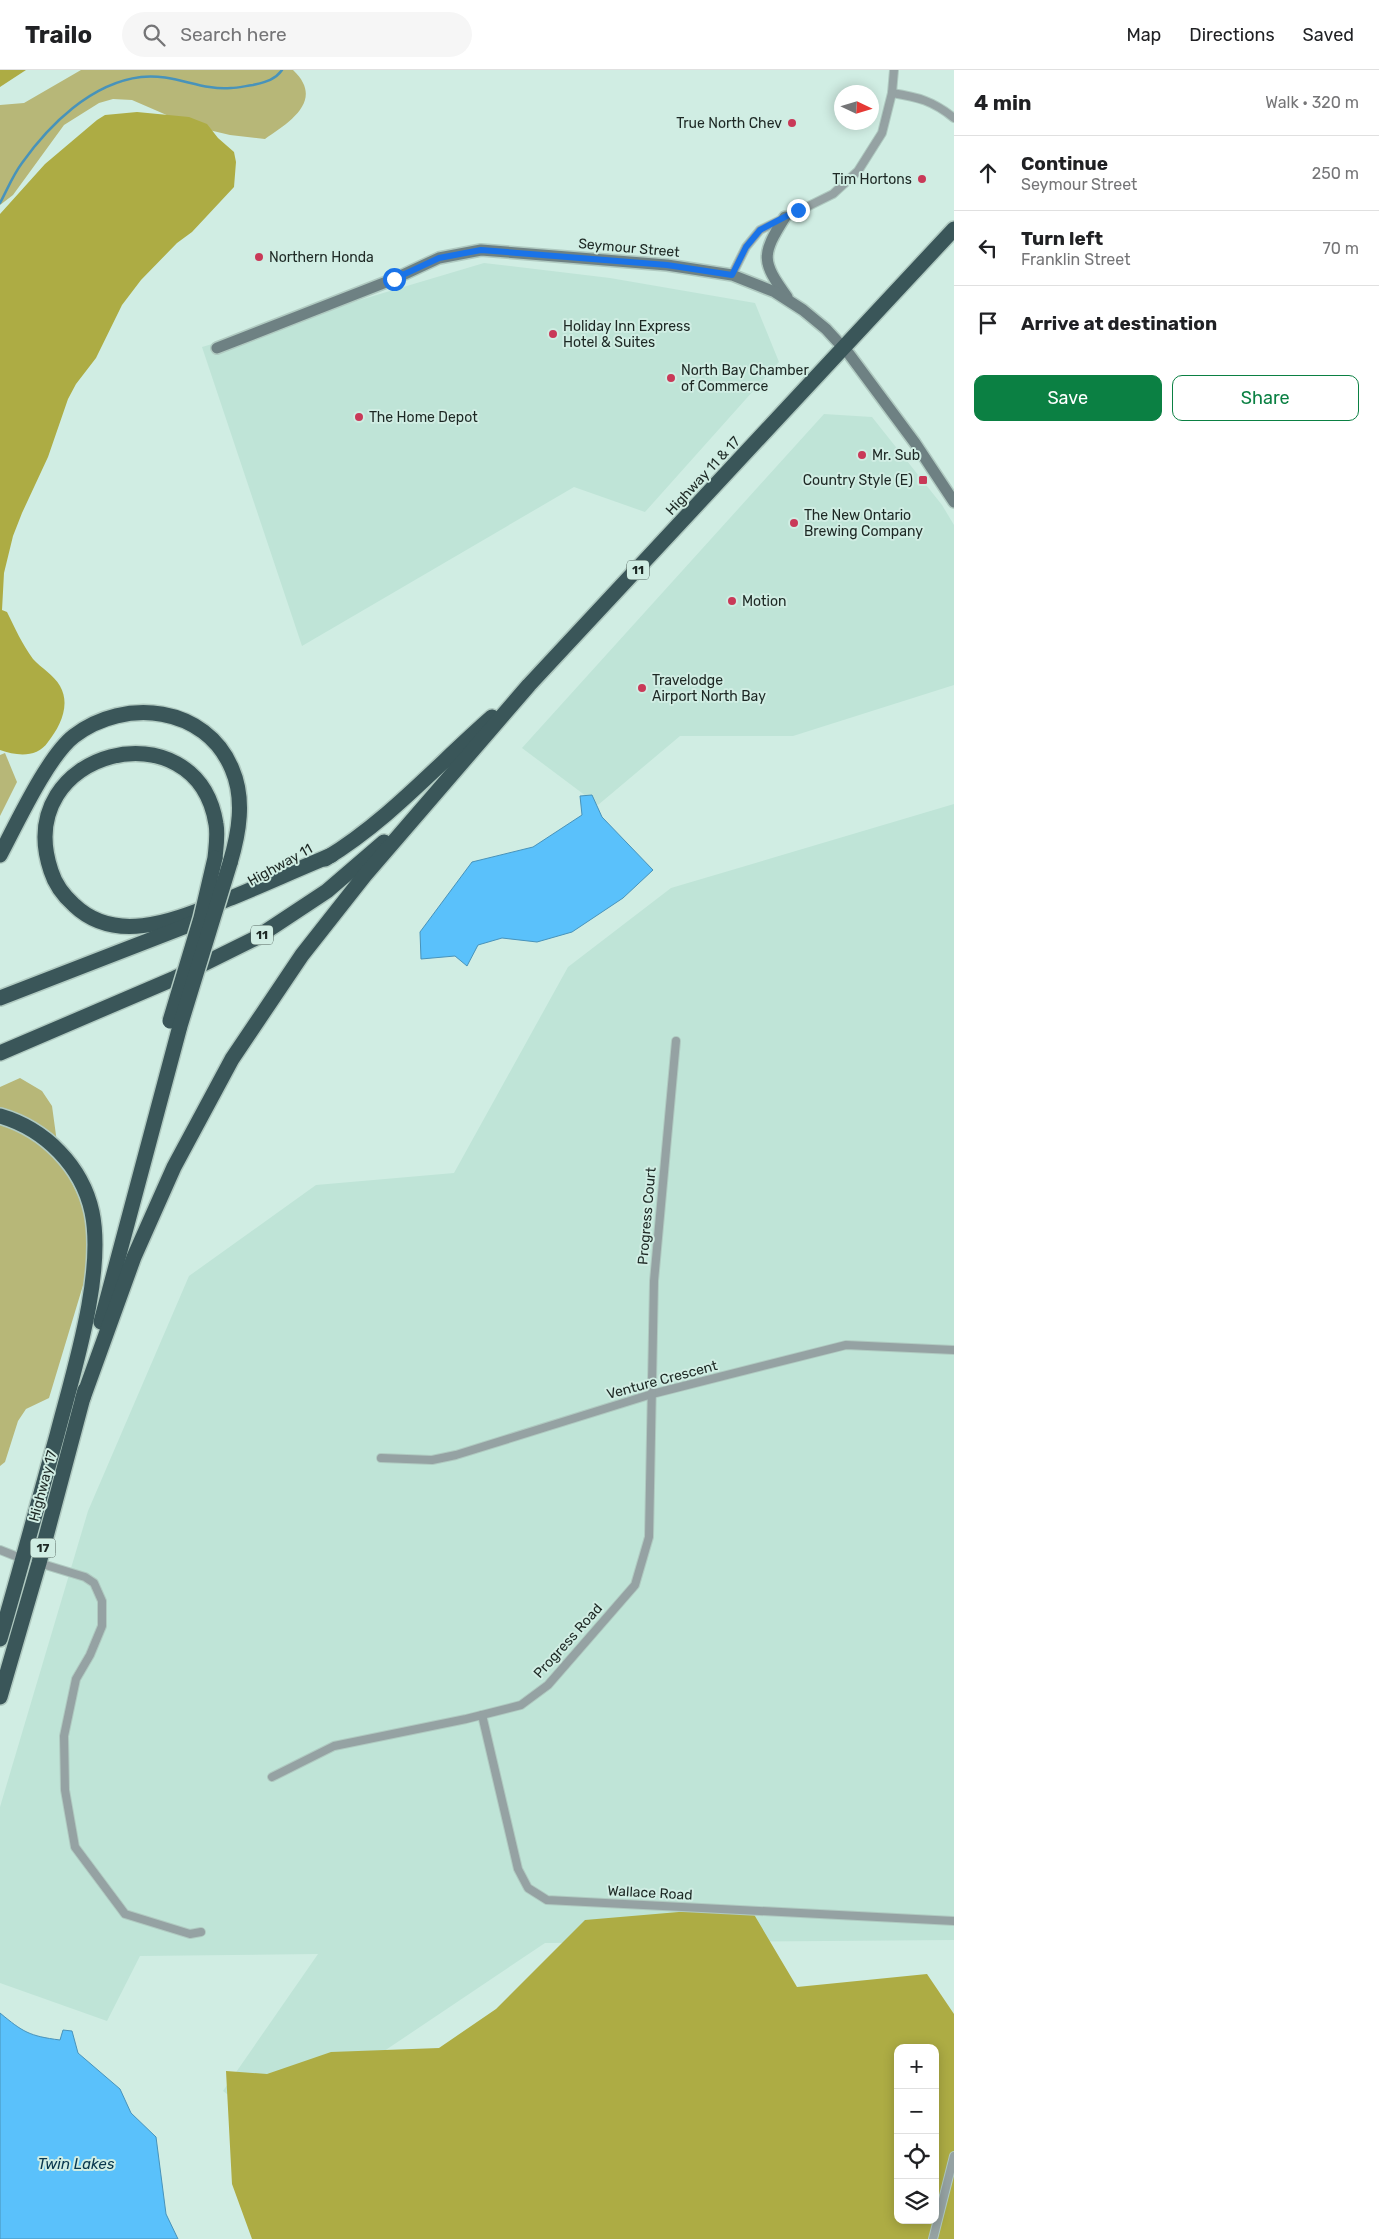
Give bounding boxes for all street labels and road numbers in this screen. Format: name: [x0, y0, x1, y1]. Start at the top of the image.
street label: Seymour Street: [578, 235, 681, 261]
street label: Highway 11 & 17: [662, 433, 744, 519]
road number: 11: [627, 560, 649, 580]
street label: Highway 11: [245, 840, 315, 890]
road number: 11: [251, 926, 273, 944]
street label: Progress Court: [634, 1166, 660, 1265]
street label: Venture Crescent: [605, 1357, 720, 1403]
street label: Highway 17: [25, 1449, 61, 1523]
road number: 17: [30, 1539, 56, 1558]
street label: Progress Road: [530, 1600, 606, 1682]
street label: Wallace Road: [607, 1882, 693, 1904]

